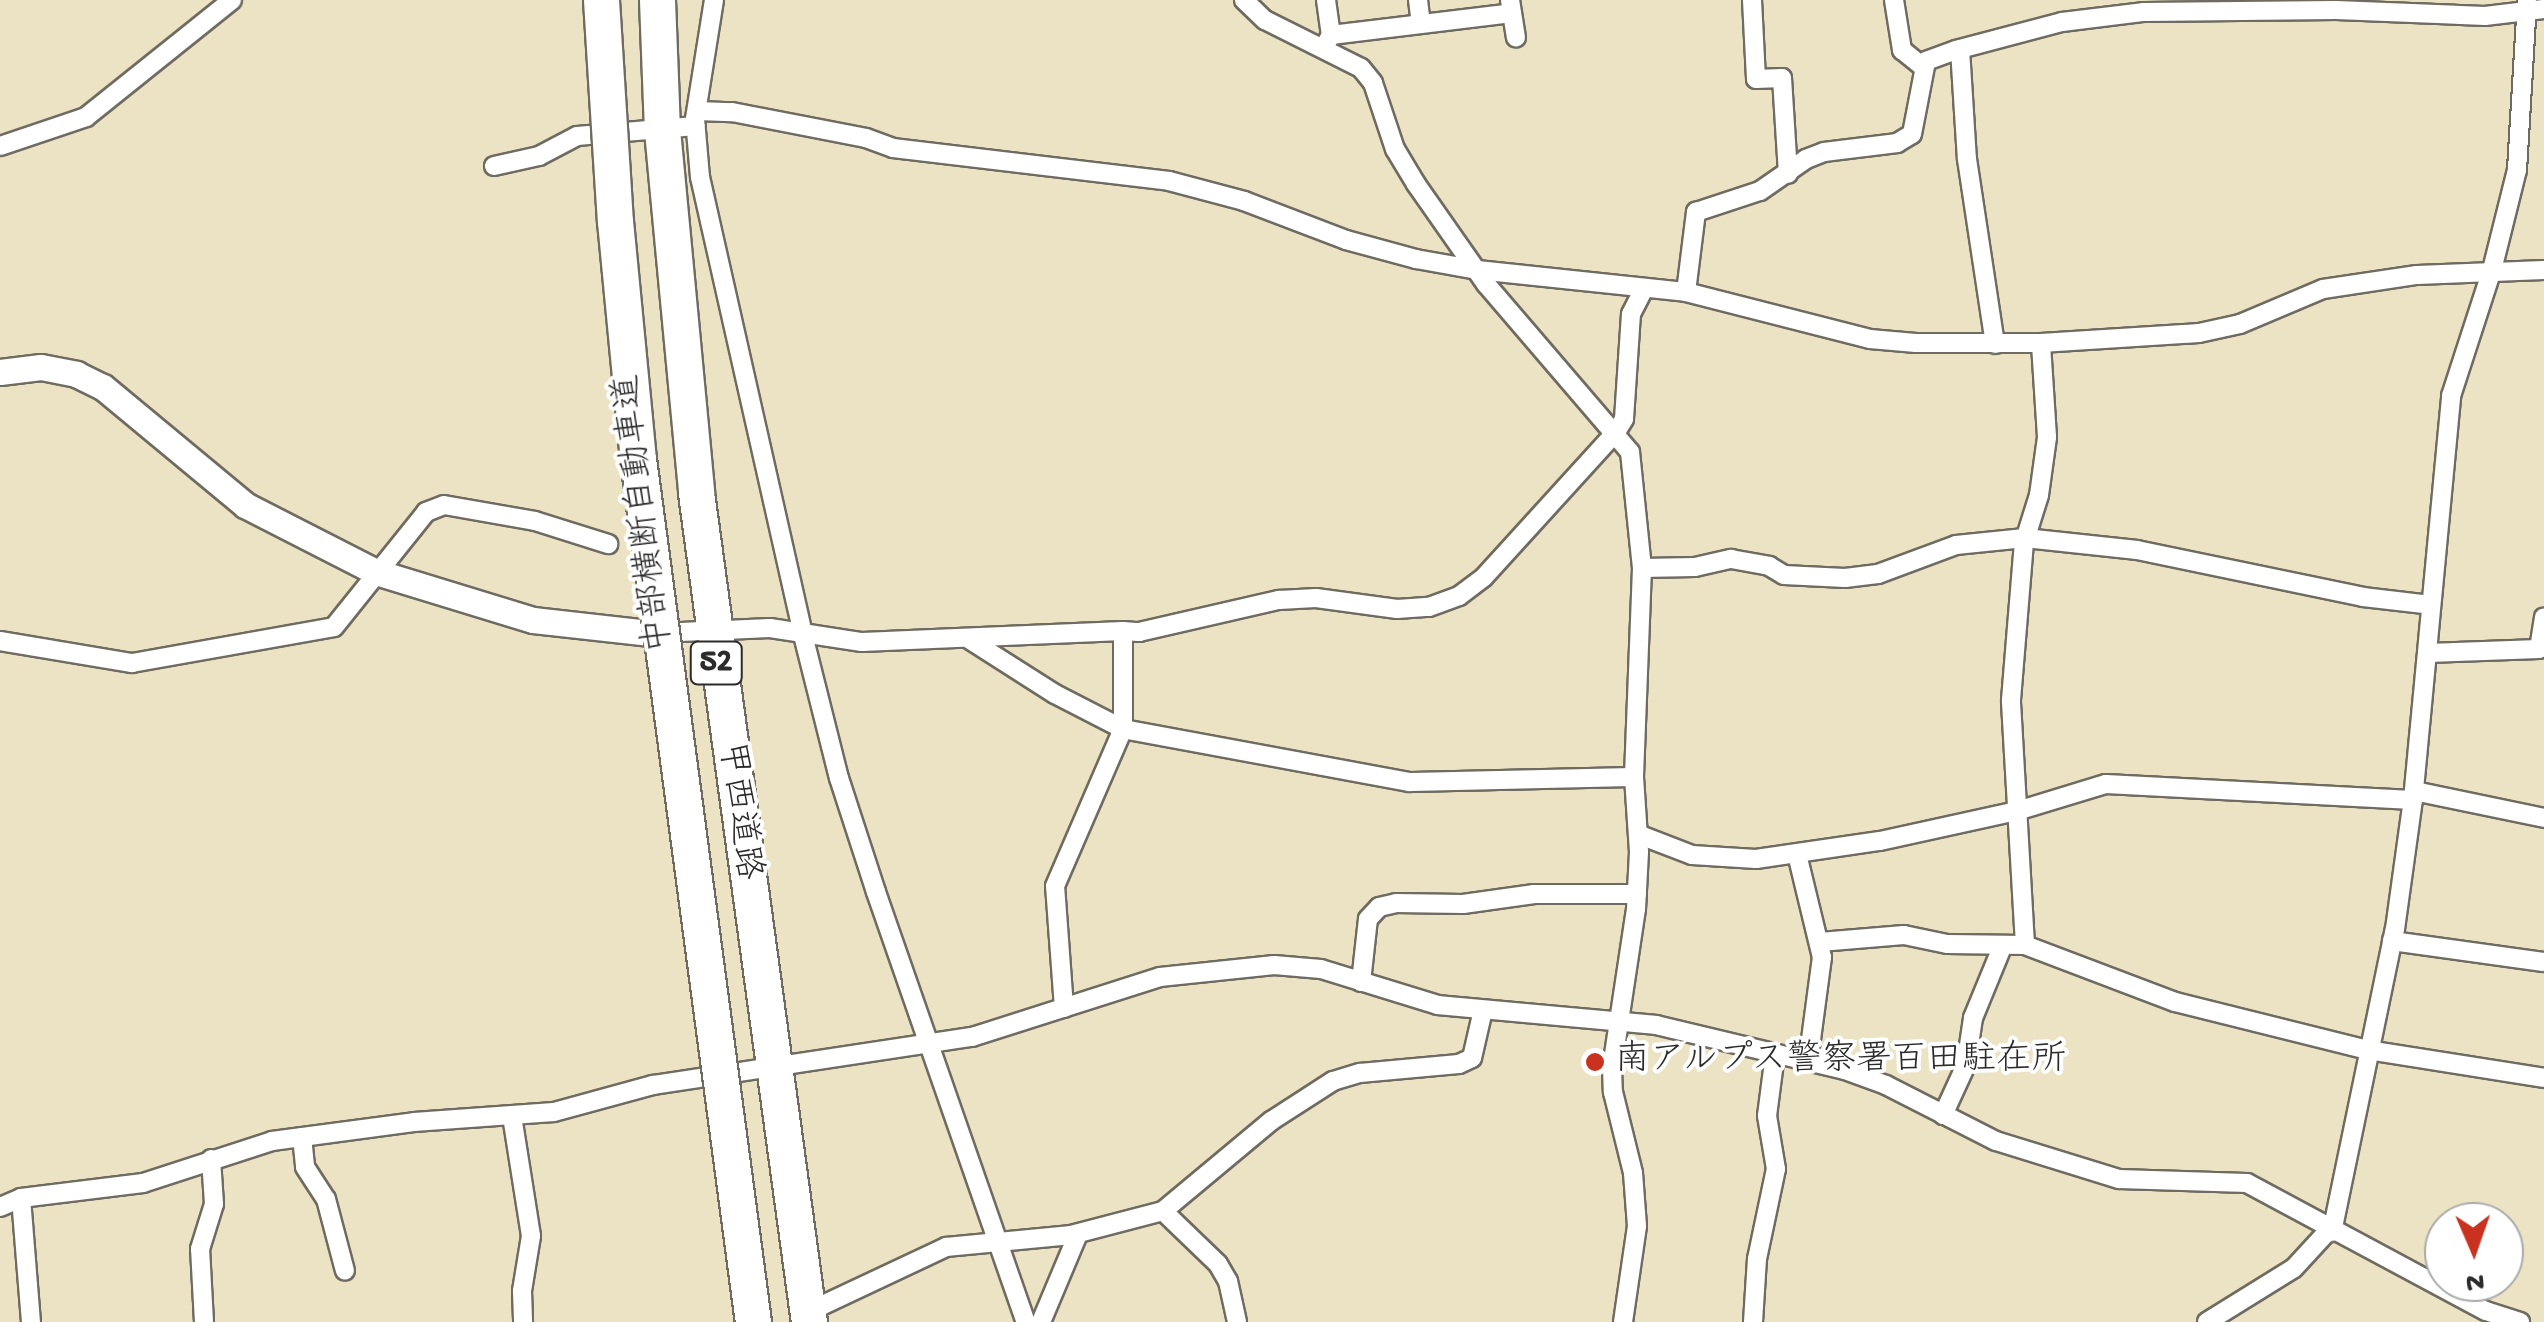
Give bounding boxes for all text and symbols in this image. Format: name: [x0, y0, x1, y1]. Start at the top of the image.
street label: 中部横断自動車道: [608, 371, 684, 655]
road number: 52: [688, 636, 744, 690]
street label: 甲西道路: [706, 739, 768, 883]
place label: 南アルプス警察署百田駐在所: [1615, 1041, 2070, 1083]
marker: 南アルプス警察署百田駐在所: [1584, 1051, 1606, 1073]
north arrow: [2424, 1202, 2524, 1302]
text: N: [2465, 1264, 2485, 1297]

